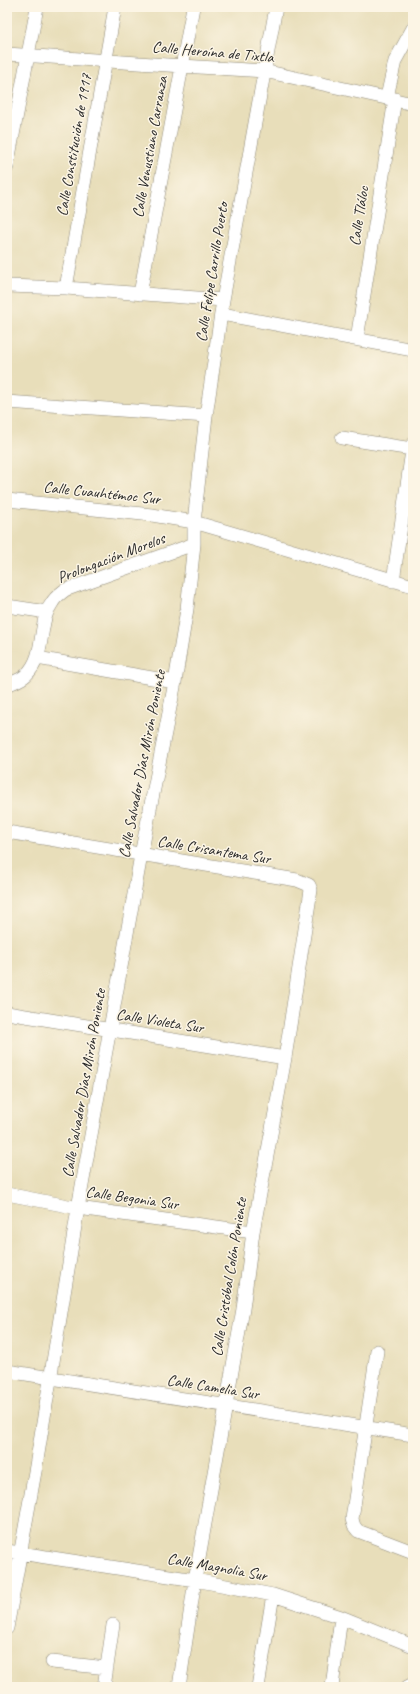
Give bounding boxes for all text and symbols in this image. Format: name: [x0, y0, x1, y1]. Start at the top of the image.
street label: Calle Heroína de Tixtla: [151, 37, 276, 67]
street label: Calle Constitución de 1917: [52, 72, 96, 218]
street label: Calle Venustiano Carranza: [128, 74, 172, 219]
street label: Calle Tláloc: [344, 183, 374, 247]
street label: Calle Felipe Carrillo Puerto: [191, 198, 233, 343]
street label: Calle Cuauhtémoc Sur: [43, 477, 163, 509]
street label: Prolongación Morelos: [54, 528, 169, 588]
street label: Calle Salvador Días Mirón Poniente: [114, 667, 170, 860]
street label: Calle Crisantema Sur: [156, 831, 273, 869]
street label: Calle Salvador Días Mirón Poniente: [58, 985, 111, 1179]
street label: Calle Violeta Sur: [115, 1004, 206, 1038]
street label: Calle Begonia Sur: [84, 1182, 181, 1215]
street label: Calle Cristóbal Colón Poniente: [207, 1194, 252, 1358]
street label: Calle Camelia Sur: [166, 1370, 262, 1404]
street label: Calle Magnolia Sur: [166, 1548, 270, 1586]

